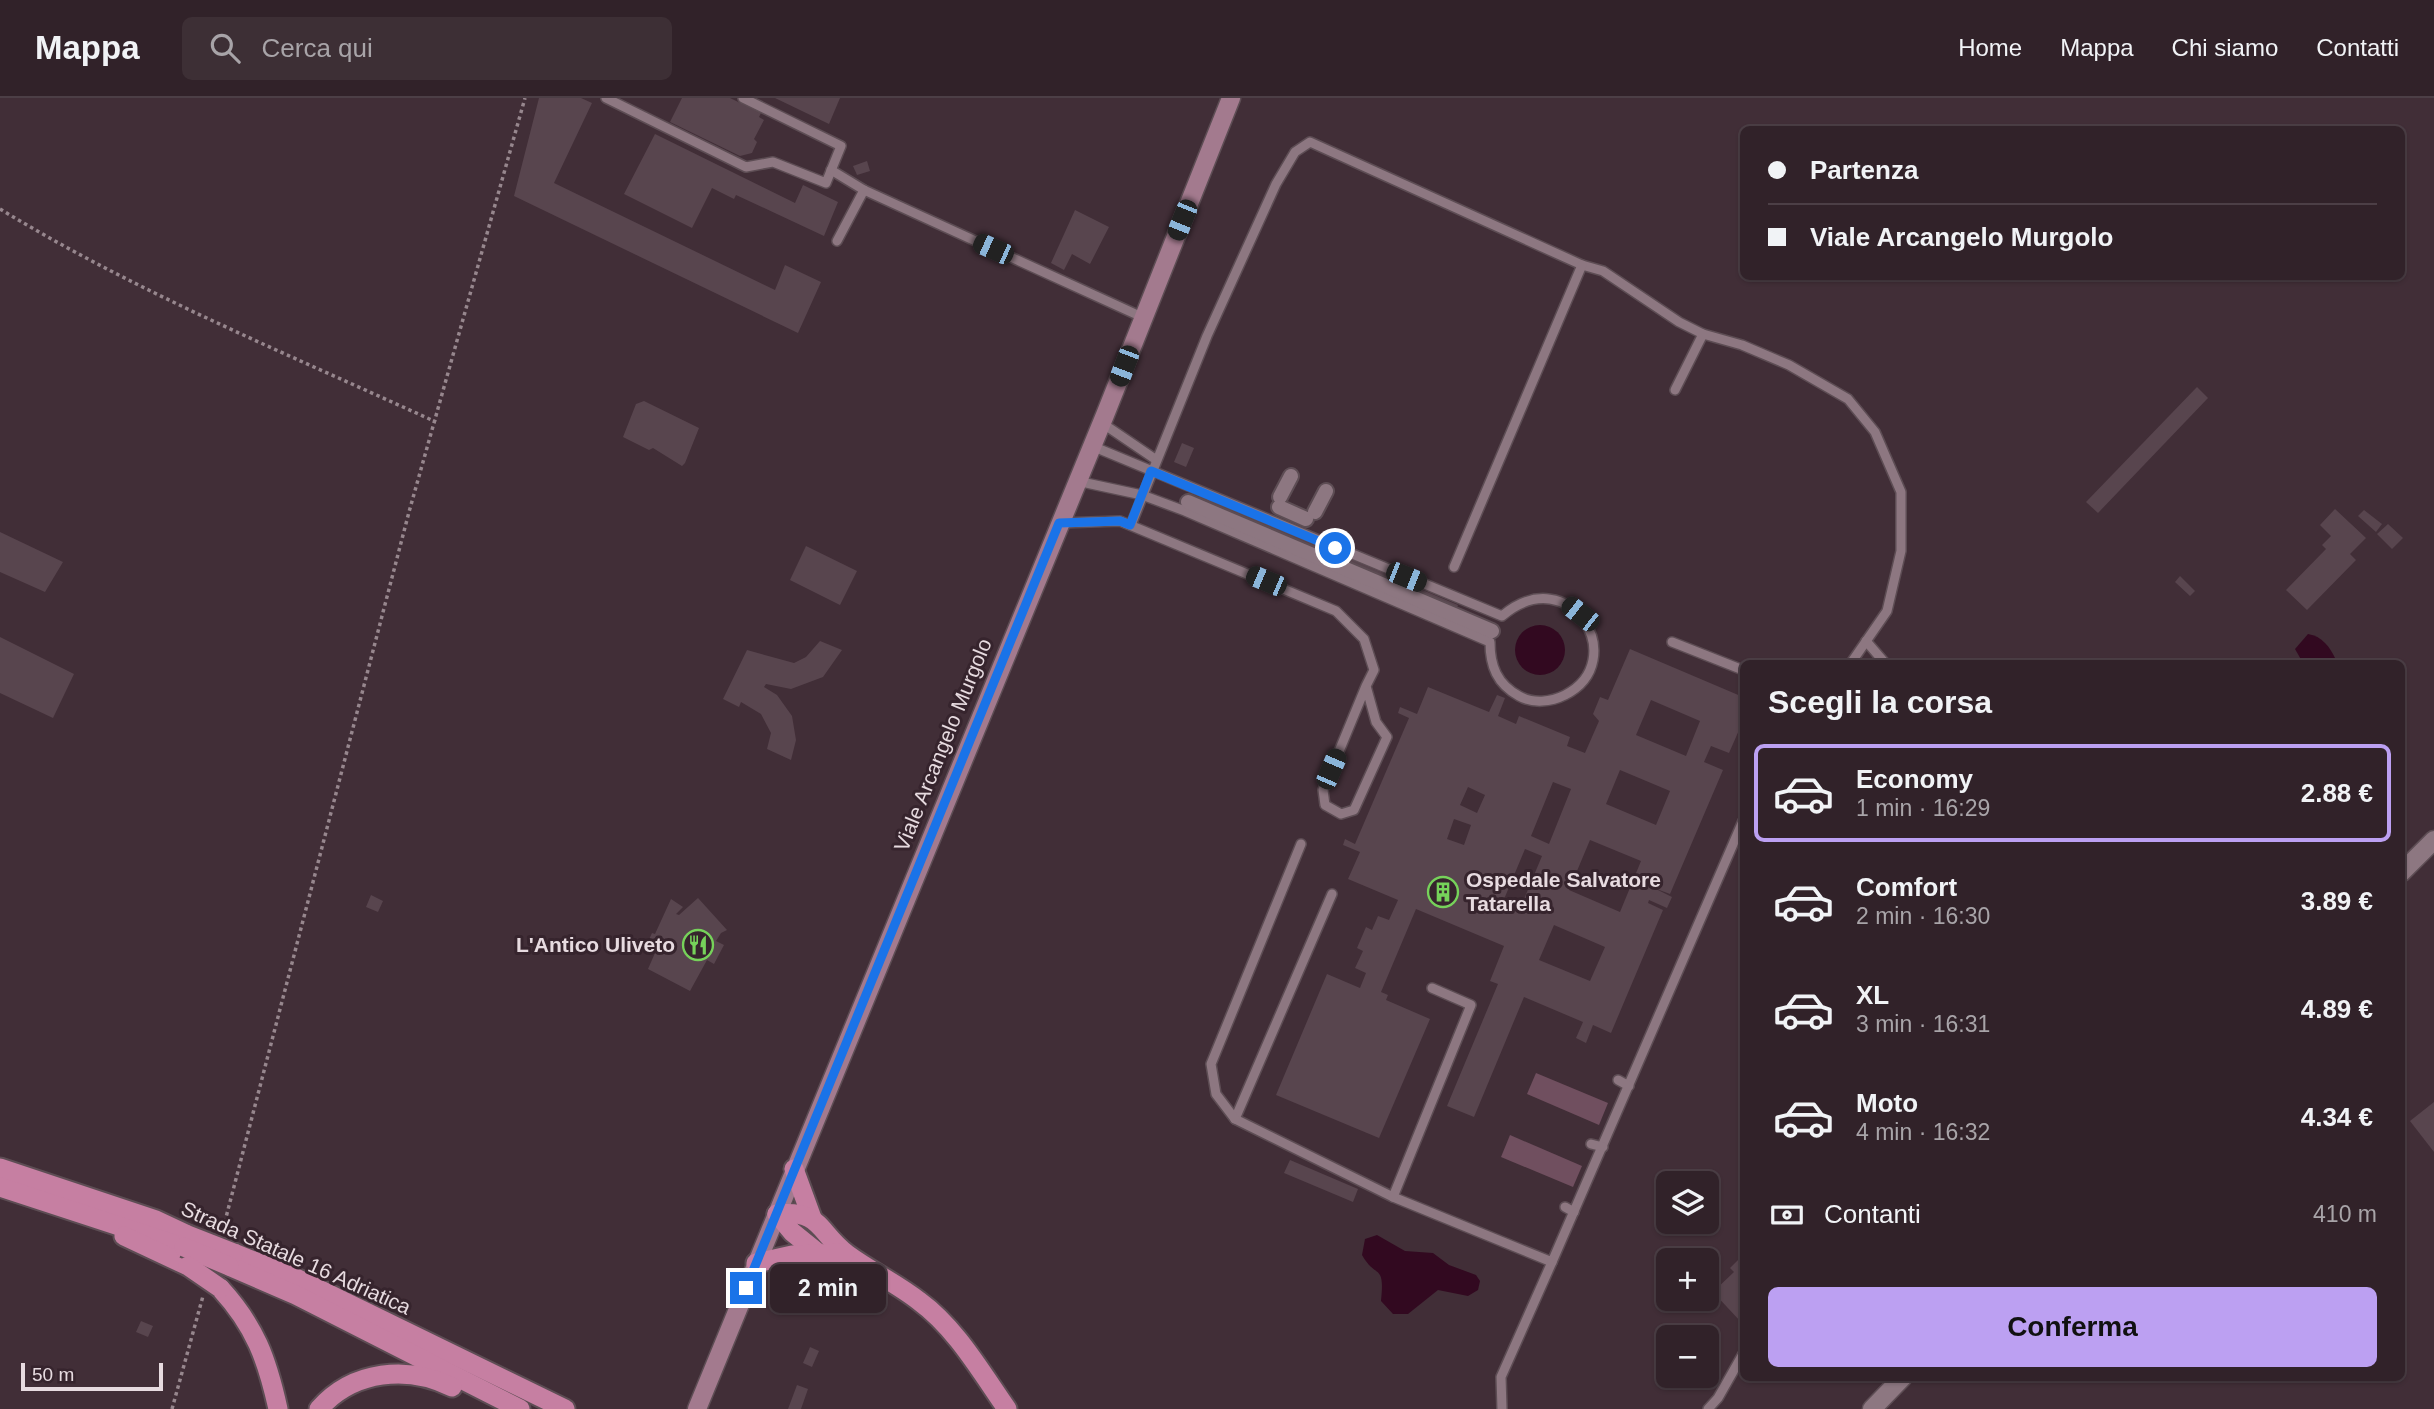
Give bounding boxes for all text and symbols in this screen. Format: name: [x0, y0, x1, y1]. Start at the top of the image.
search box: [182, 17, 672, 80]
text: Mappa: [35, 29, 140, 66]
icon: search: [206, 29, 244, 67]
text: Cerca qui: [262, 33, 373, 63]
text: Home: [1958, 34, 2022, 61]
text: Mappa: [2060, 34, 2134, 61]
text: Chi siamo: [2172, 34, 2278, 61]
text: Contatti: [2316, 34, 2399, 61]
text: Partenza: [1810, 155, 1918, 185]
car: [1165, 197, 1200, 243]
text: Viale Arcangelo Murgolo: [1810, 222, 2113, 252]
car: [970, 231, 1017, 267]
car: [1107, 343, 1142, 389]
route start: [1319, 532, 1351, 564]
car: [1383, 559, 1430, 595]
car: [1243, 563, 1290, 599]
car: [1557, 593, 1604, 635]
street label: Viale Arcangelo Murgolo: [889, 635, 996, 854]
text: Scegli la corsa: [1768, 684, 1992, 720]
car: [1314, 746, 1349, 792]
icon: car: [1772, 762, 1835, 825]
text: Economy: [1856, 764, 1973, 794]
text: 2.88 €: [2301, 778, 2373, 808]
text: 1 min · 16:29: [1856, 795, 1990, 821]
place label: Ospedale Salvatore Tatarella: [1466, 868, 1661, 915]
icon: car: [1772, 870, 1835, 933]
text: Comfort: [1856, 872, 1957, 902]
building icon: Ospedale Salvatore Tatarella: [1426, 875, 1460, 909]
text: 3.89 €: [2301, 886, 2373, 916]
text: 2 min · 16:30: [1856, 903, 1990, 929]
restaurant icon: L'Antico Uliveto: [681, 928, 715, 962]
place label: L'Antico Uliveto: [516, 933, 675, 956]
icon: car: [1772, 978, 1835, 1041]
text: XL: [1856, 980, 1889, 1010]
text: 4.89 €: [2301, 994, 2373, 1024]
text: 3 min · 16:31: [1856, 1011, 1990, 1037]
icon: car: [1772, 1086, 1835, 1149]
text: Moto: [1856, 1088, 1918, 1118]
text: 4.34 €: [2301, 1102, 2373, 1132]
text: 4 min · 16:32: [1856, 1119, 1990, 1145]
map controls: [1656, 1171, 1719, 1388]
button: layers: [1656, 1171, 1719, 1234]
street label: Strada Statale 16 Adriatica: [178, 1196, 415, 1319]
icon: cash: [1768, 1196, 1806, 1234]
text: Contanti: [1824, 1199, 1921, 1229]
text: 410 m: [2313, 1201, 2377, 1227]
button: +: [1656, 1248, 1719, 1311]
callout: 2 min: [770, 1264, 886, 1312]
route end: [730, 1272, 762, 1304]
text: 2 min: [798, 1275, 858, 1301]
button: Conferma: [1768, 1287, 2377, 1367]
button: −: [1656, 1325, 1719, 1388]
scale bar: [21, 1360, 163, 1392]
text: 50 m: [32, 1364, 74, 1385]

